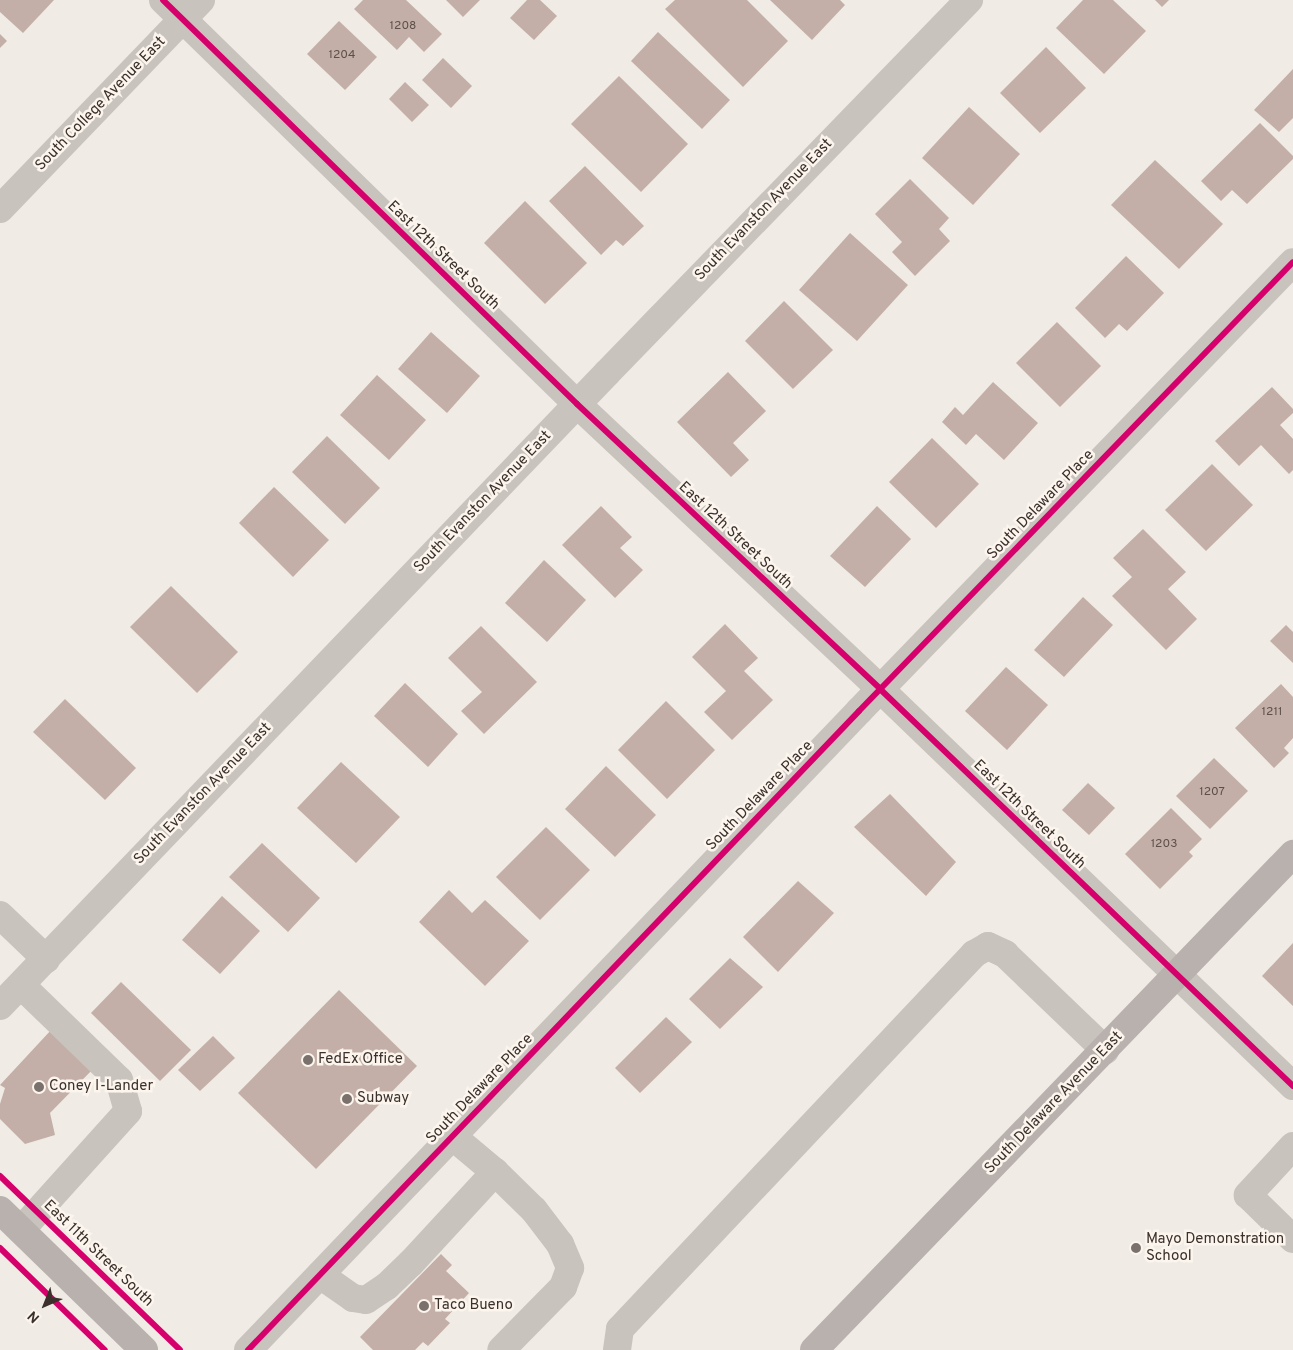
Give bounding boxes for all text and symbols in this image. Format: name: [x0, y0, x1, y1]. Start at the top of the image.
house number: 1208: [390, 20, 416, 34]
street label: South College Avenue East: [32, 33, 170, 175]
house number: 1204: [329, 49, 355, 63]
street label: South Evanston Avenue East: [691, 135, 837, 285]
street label: East 12th Street South: [383, 198, 503, 314]
street label: South Evanston Avenue East: [410, 427, 556, 577]
street label: South Delaware Place: [984, 446, 1098, 564]
street label: East 12th Street South: [674, 479, 796, 593]
house number: 1211: [1262, 706, 1282, 720]
street label: South Evanston Avenue East: [130, 719, 276, 869]
street label: South Delaware Place: [703, 737, 817, 855]
street label: East 12th Street South: [969, 757, 1089, 873]
house number: 1207: [1199, 786, 1225, 800]
house number: 1203: [1151, 838, 1177, 852]
street label: South Delaware Avenue East: [981, 1028, 1127, 1178]
street label: South Delaware Place: [423, 1030, 537, 1148]
place label: FedEx Office: [318, 1051, 403, 1069]
marker: FedEx Office: [302, 1054, 314, 1066]
place label: Coney I-Lander: [49, 1078, 153, 1096]
marker: Coney I-Lander: [33, 1081, 45, 1093]
place label: Subway: [357, 1090, 409, 1108]
marker: Subway: [341, 1093, 353, 1105]
street label: East 11th Street South: [39, 1197, 157, 1311]
place label: Mayo Demonstration School: [1146, 1230, 1284, 1265]
marker: Mayo Demonstration School: [1130, 1242, 1142, 1254]
north arrow: [20, 1280, 70, 1330]
place label: Taco Bueno: [434, 1297, 513, 1315]
marker: Taco Bueno: [418, 1300, 430, 1312]
text: N: [25, 1307, 44, 1326]

